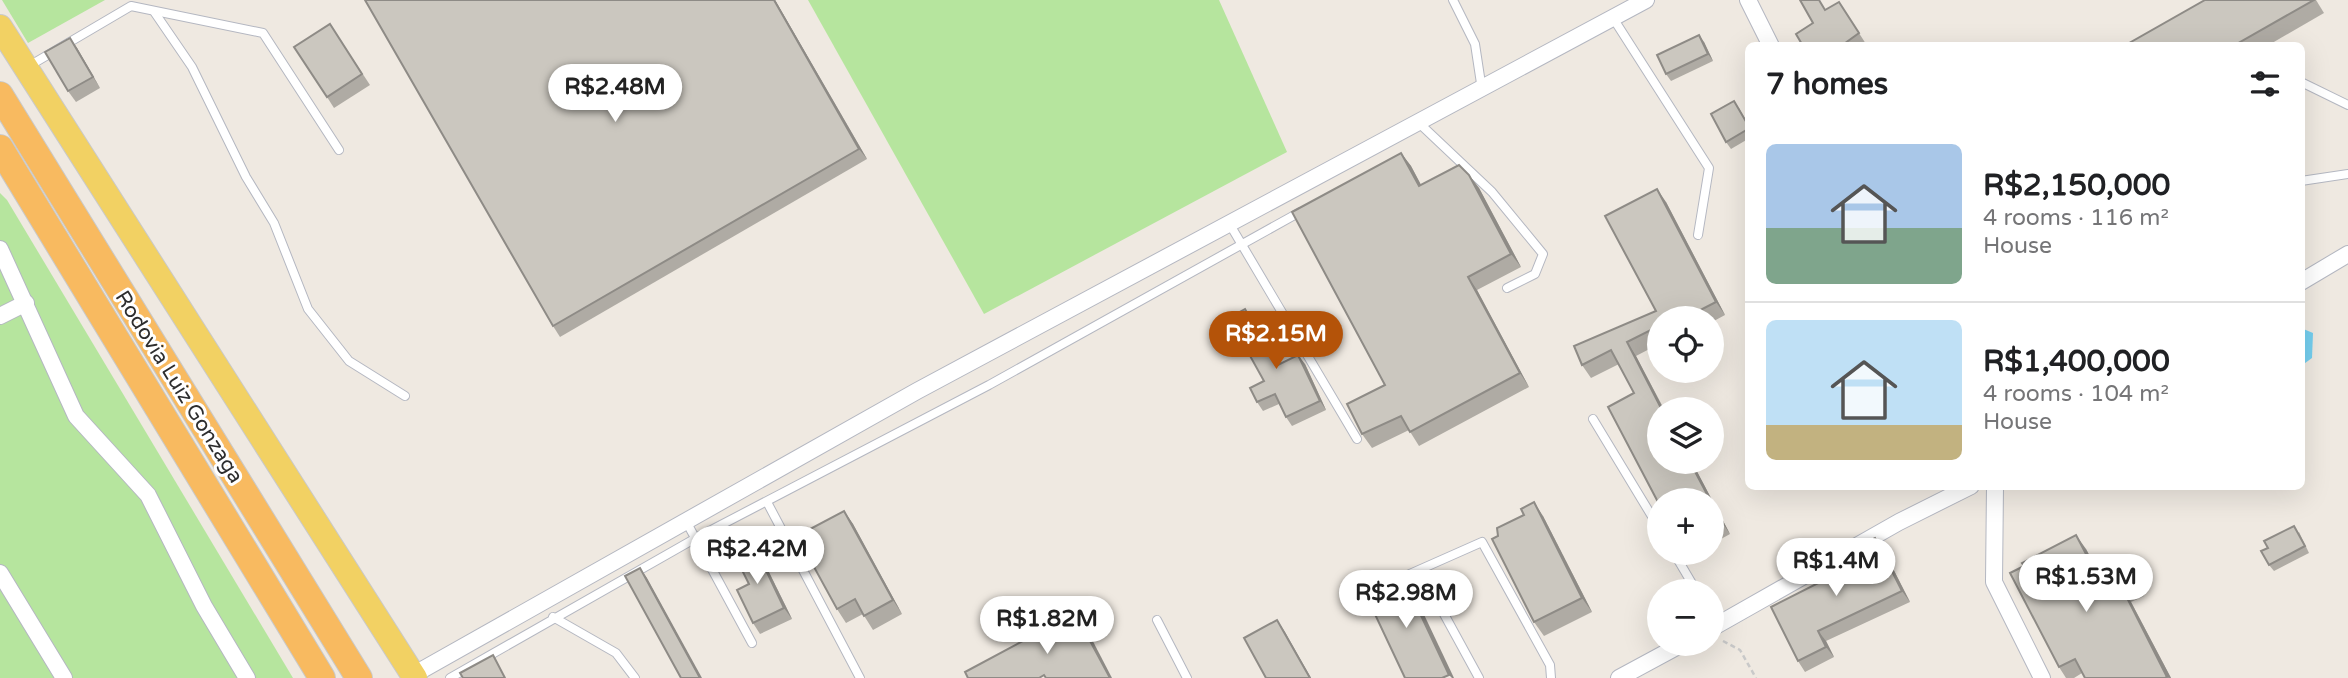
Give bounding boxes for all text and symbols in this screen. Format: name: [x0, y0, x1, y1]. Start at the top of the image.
pin: R$2.48M: [550, 64, 680, 124]
icon: filters: [2246, 65, 2284, 103]
text: 7 homes: [1766, 66, 1888, 103]
text: R$2.48M: [564, 73, 666, 101]
text: R$2,150,000: [1983, 167, 2170, 204]
icon: home: [1822, 172, 1906, 256]
text: 4 rooms · 116 m²: [1983, 204, 2169, 232]
text: House: [1983, 232, 2052, 260]
street label: Rodovia Luiz Gonzaga: [110, 286, 248, 488]
map controls: [1647, 306, 1724, 656]
button: locate: [1647, 306, 1724, 383]
pin: R$2.15M: [1211, 312, 1341, 371]
text: R$2.15M: [1225, 320, 1327, 348]
text: R$1,400,000: [1983, 343, 2170, 380]
icon: home: [1822, 348, 1906, 432]
text: 4 rooms · 104 m²: [1983, 380, 2169, 408]
button: layers: [1647, 397, 1724, 474]
text: House: [1983, 408, 2052, 436]
button: +: [1647, 488, 1724, 565]
pin: R$2.42M: [692, 526, 822, 586]
text: R$2.42M: [706, 535, 808, 563]
pin: R$1.4M: [1779, 538, 1893, 598]
text: R$1.4M: [1792, 547, 1880, 575]
pin: R$1.53M: [2021, 554, 2151, 614]
text: R$1.53M: [2035, 563, 2137, 591]
pin: R$2.98M: [1341, 570, 1471, 630]
text: R$2.98M: [1355, 579, 1457, 607]
button: −: [1647, 579, 1724, 656]
pin: R$1.82M: [982, 596, 1112, 656]
text: R$1.82M: [996, 605, 1098, 633]

